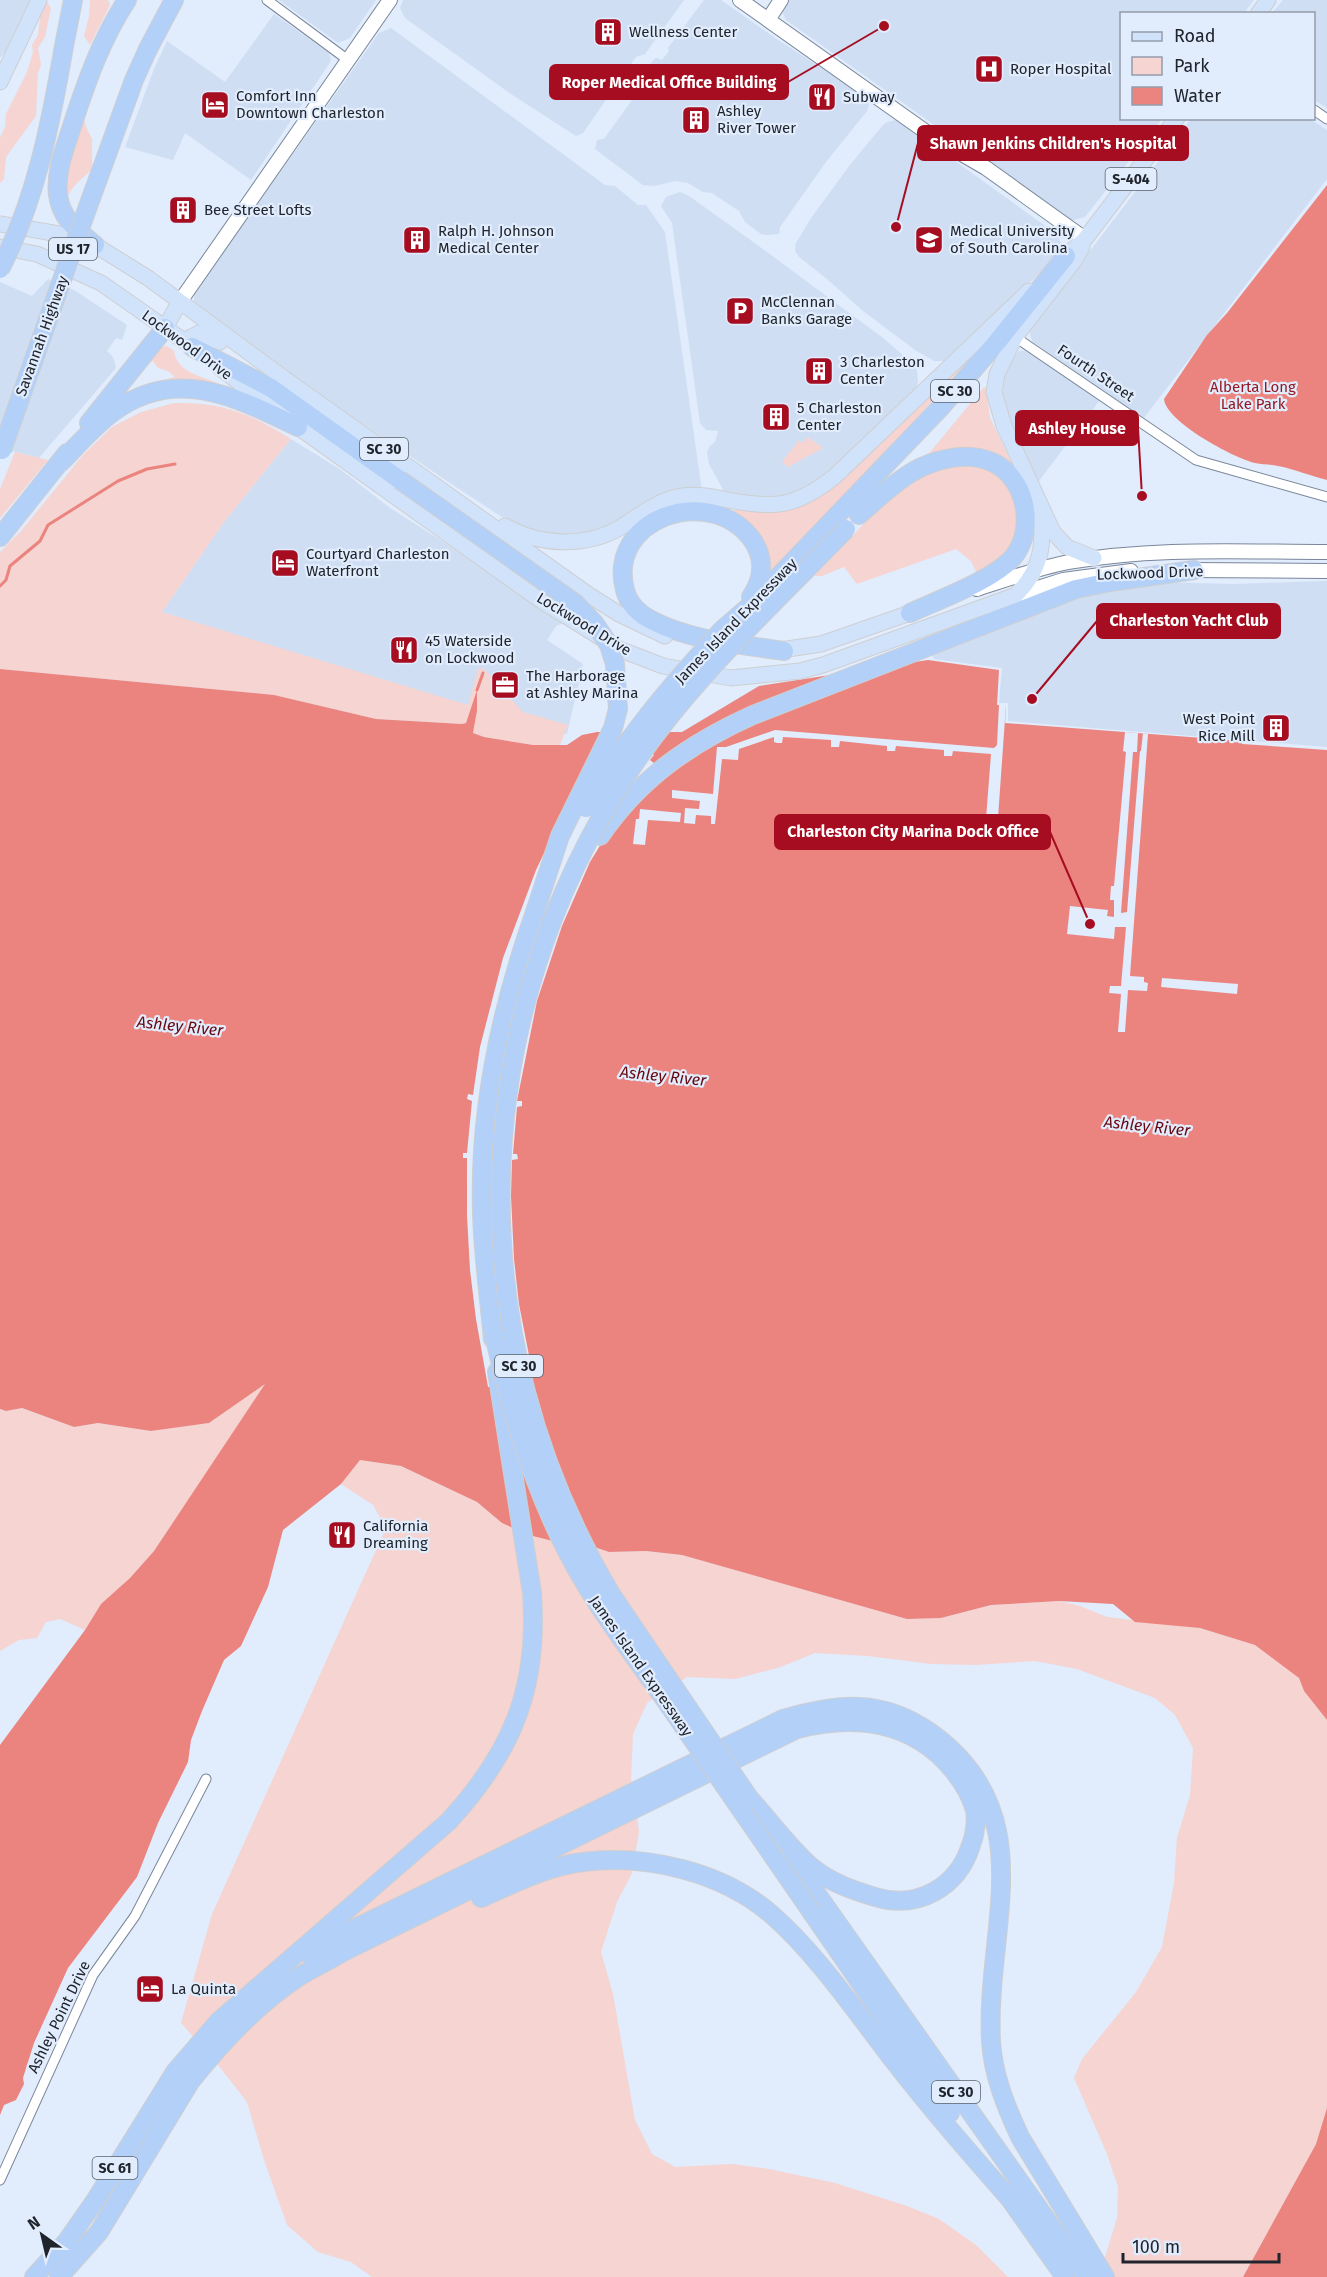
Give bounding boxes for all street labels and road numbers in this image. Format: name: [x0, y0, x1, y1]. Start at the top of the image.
road number: S-404: [1106, 168, 1156, 190]
road number: US 17: [49, 238, 97, 260]
street label: Savannah Highway: [12, 273, 72, 399]
street label: Lockwood Drive: [138, 306, 236, 384]
street label: Fourth Street: [1054, 341, 1138, 406]
road number: SC 30: [931, 380, 979, 402]
road number: SC 30: [360, 438, 408, 460]
street label: James Island Expressway: [671, 554, 801, 688]
street label: Lockwood Drive: [1096, 562, 1204, 584]
street label: Lockwood Drive: [533, 589, 635, 659]
road number: SC 30: [495, 1355, 543, 1377]
street label: James Island Expressway: [586, 1592, 697, 1740]
street label: Ashley Point Drive: [24, 1958, 94, 2076]
road number: SC 30: [932, 2081, 980, 2103]
road number: SC 61: [92, 2157, 138, 2179]

